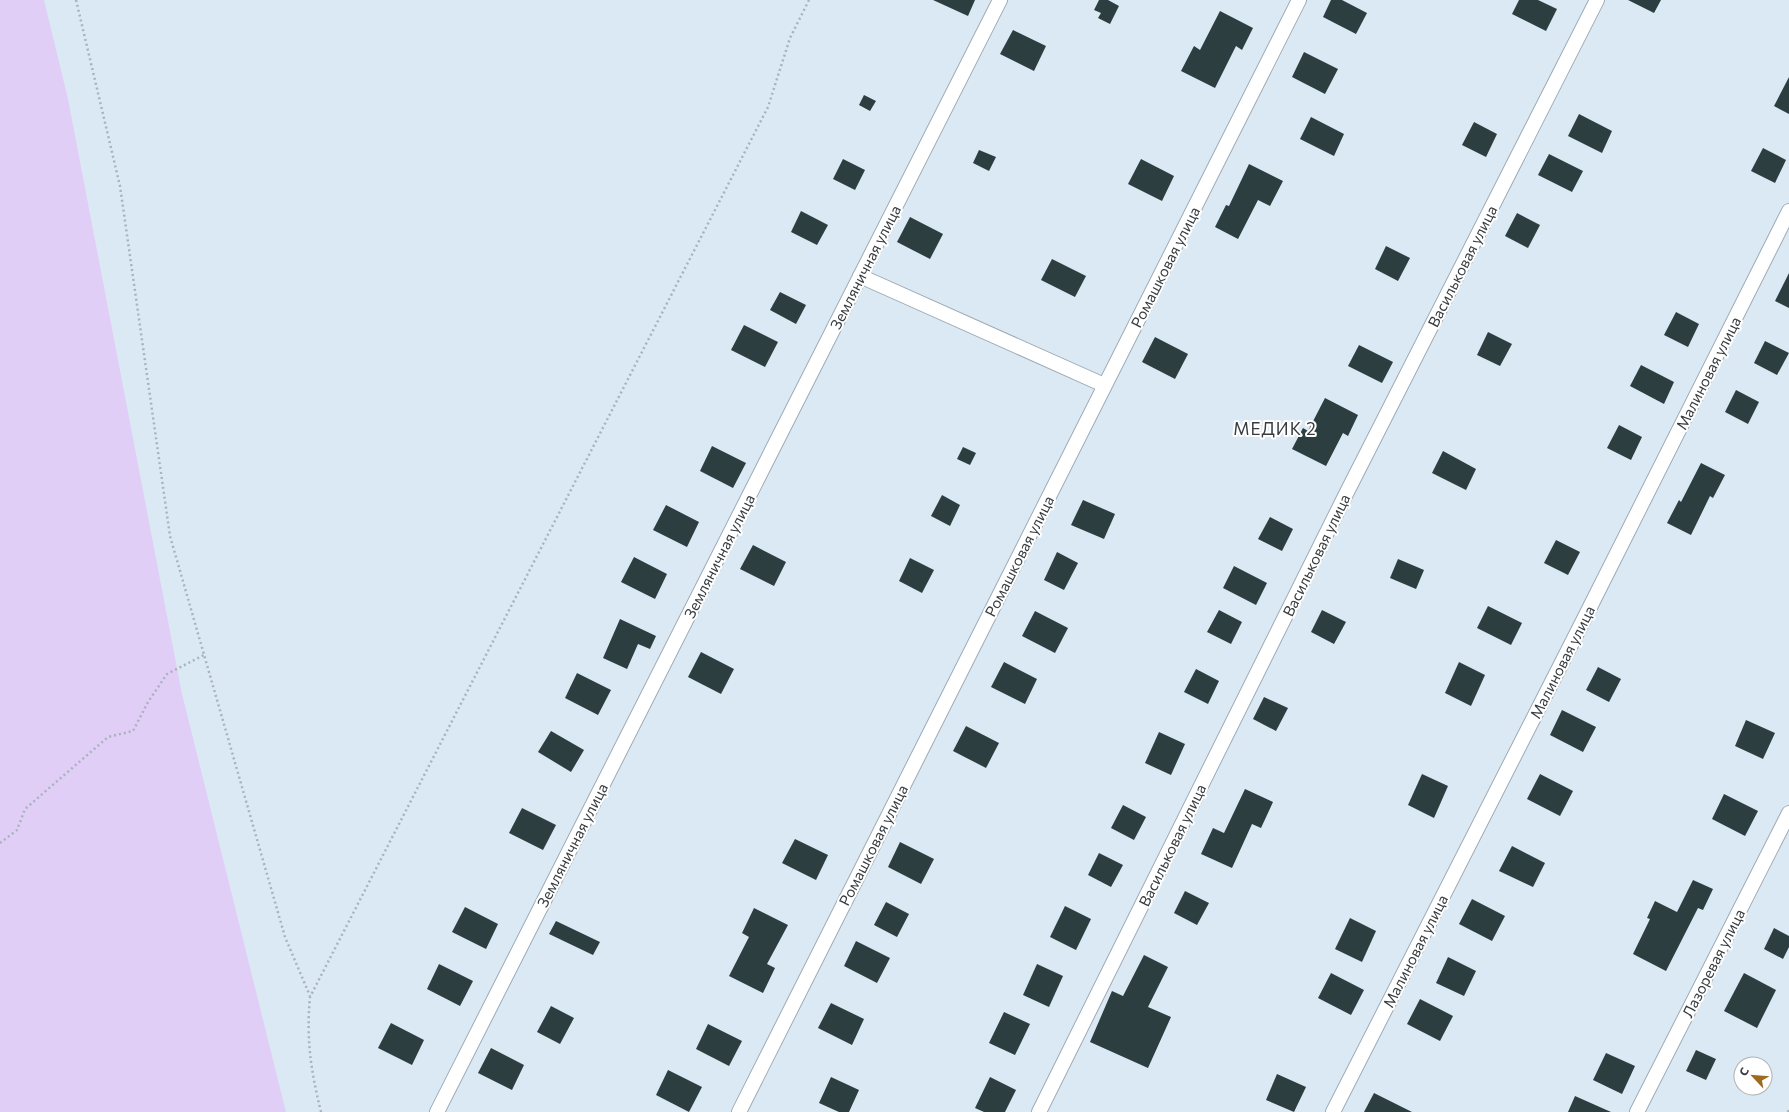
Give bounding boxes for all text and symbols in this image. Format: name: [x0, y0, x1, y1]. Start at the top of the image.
street label: Земляничная улица: [826, 202, 904, 332]
street label: Васильковая улица: [1424, 202, 1500, 330]
street label: Ромашковая улица: [1127, 204, 1203, 330]
street label: Малиновая улица: [1672, 314, 1744, 432]
district label: МЕДИК 2: [1233, 418, 1317, 439]
street label: Земляничная улица: [680, 491, 758, 621]
street label: Васильковая улица: [1279, 491, 1353, 619]
street label: Ромашковая улица: [981, 493, 1057, 619]
street label: Малиновая улица: [1526, 603, 1598, 721]
street label: Земляничная улица: [533, 780, 611, 910]
street label: Васильковая улица: [1135, 781, 1209, 909]
street label: Ромашковая улица: [835, 782, 911, 908]
street label: Малиновая улица: [1379, 892, 1451, 1010]
street label: Лазоревая улица: [1678, 906, 1748, 1020]
north arrow: [1733, 1056, 1773, 1096]
text: С: [1736, 1065, 1751, 1078]

